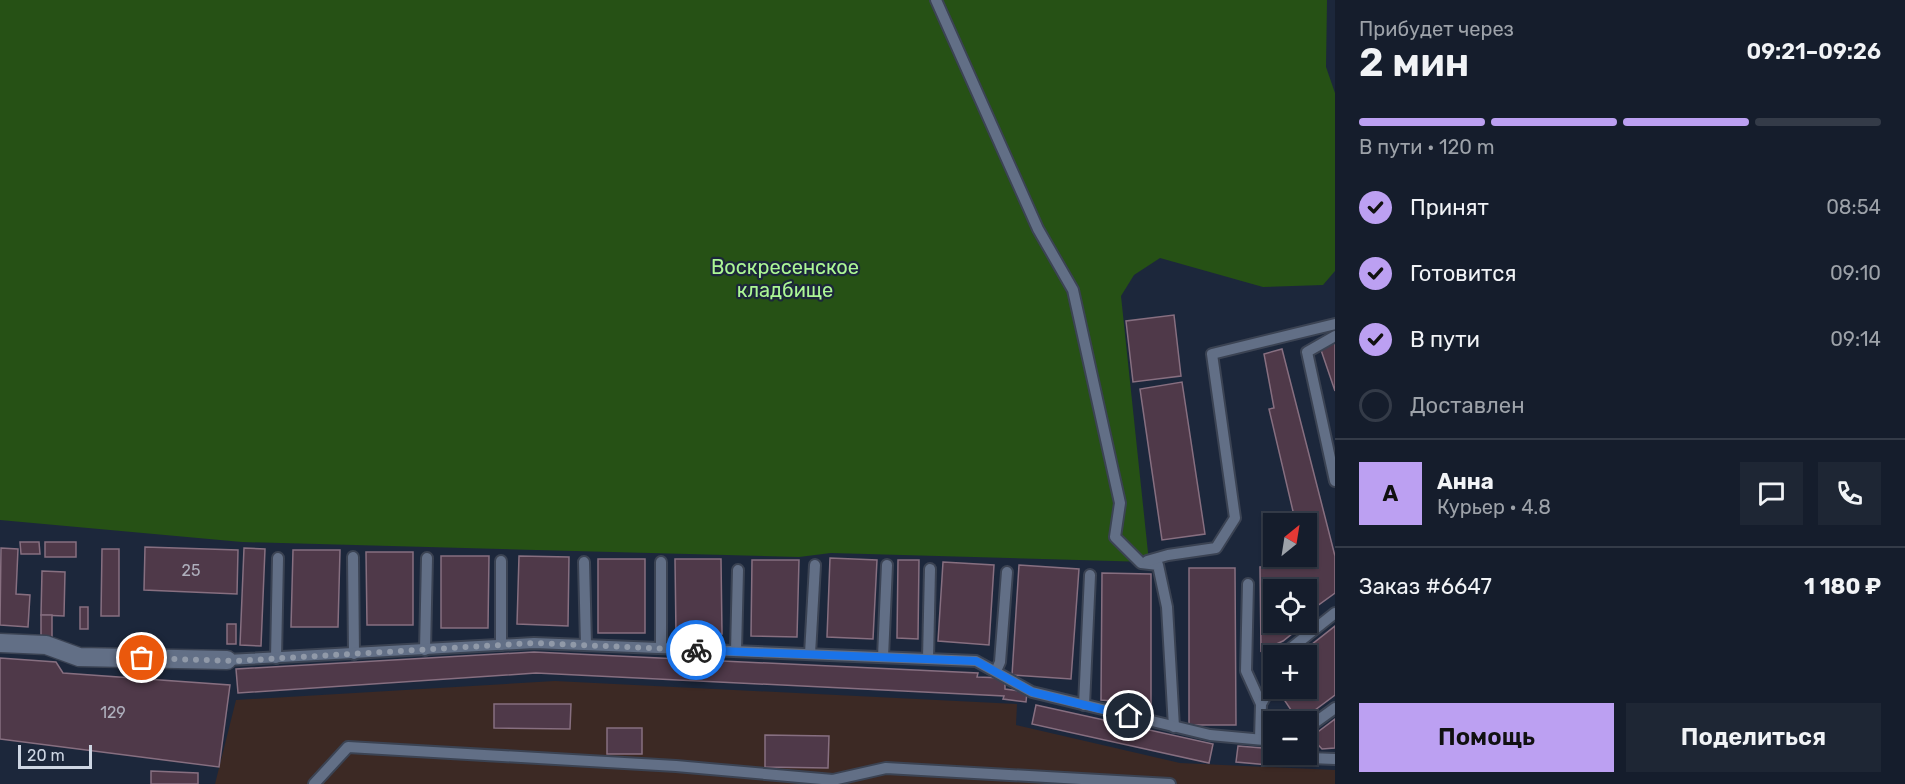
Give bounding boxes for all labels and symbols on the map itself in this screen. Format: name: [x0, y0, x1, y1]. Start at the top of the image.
park label: Воскресенское кладбище: [711, 255, 859, 302]
north arrow: [1263, 513, 1317, 567]
house number: 25: [182, 561, 200, 580]
courier: [666, 620, 726, 680]
pin: [116, 632, 167, 683]
pin: [1103, 690, 1154, 741]
house number: 129: [100, 703, 126, 722]
scale bar: [18, 742, 92, 770]

